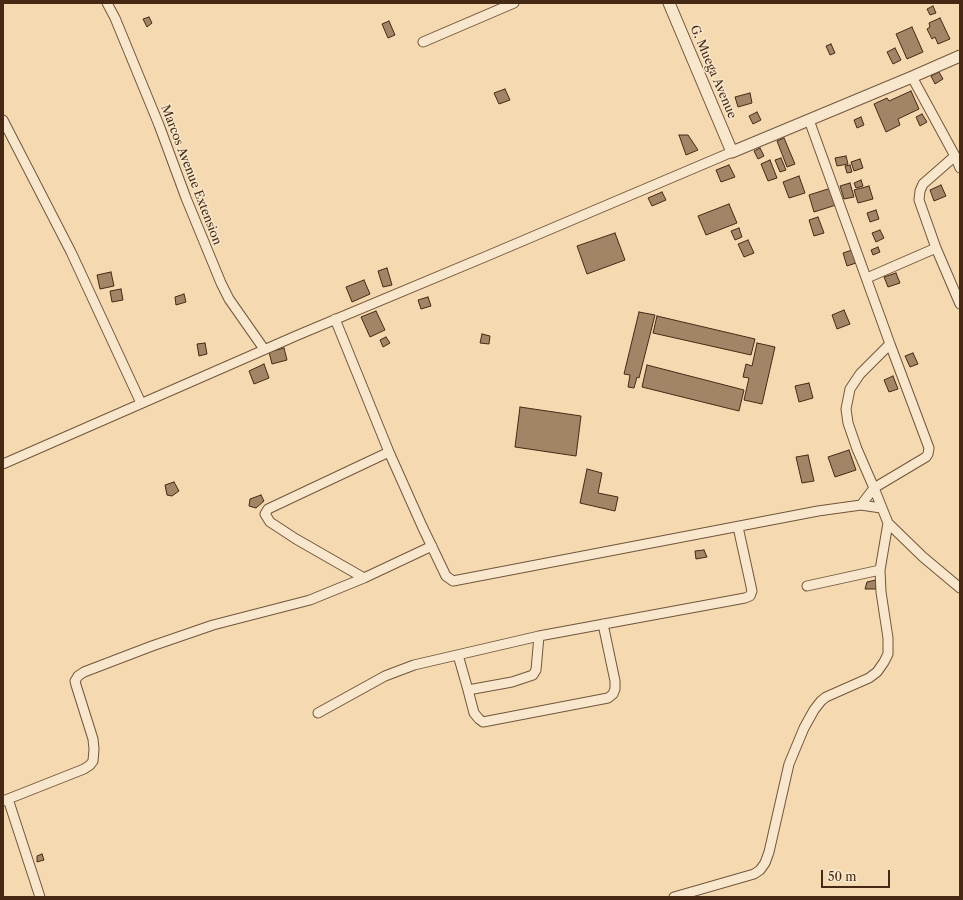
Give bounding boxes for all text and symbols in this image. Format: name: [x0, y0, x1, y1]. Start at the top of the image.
street label: G. Muega Avenue: [687, 23, 739, 121]
street label: Marcos Avenue Extension: [158, 103, 224, 247]
scale bar: [823, 862, 892, 888]
text: 50 m: [828, 869, 857, 884]

